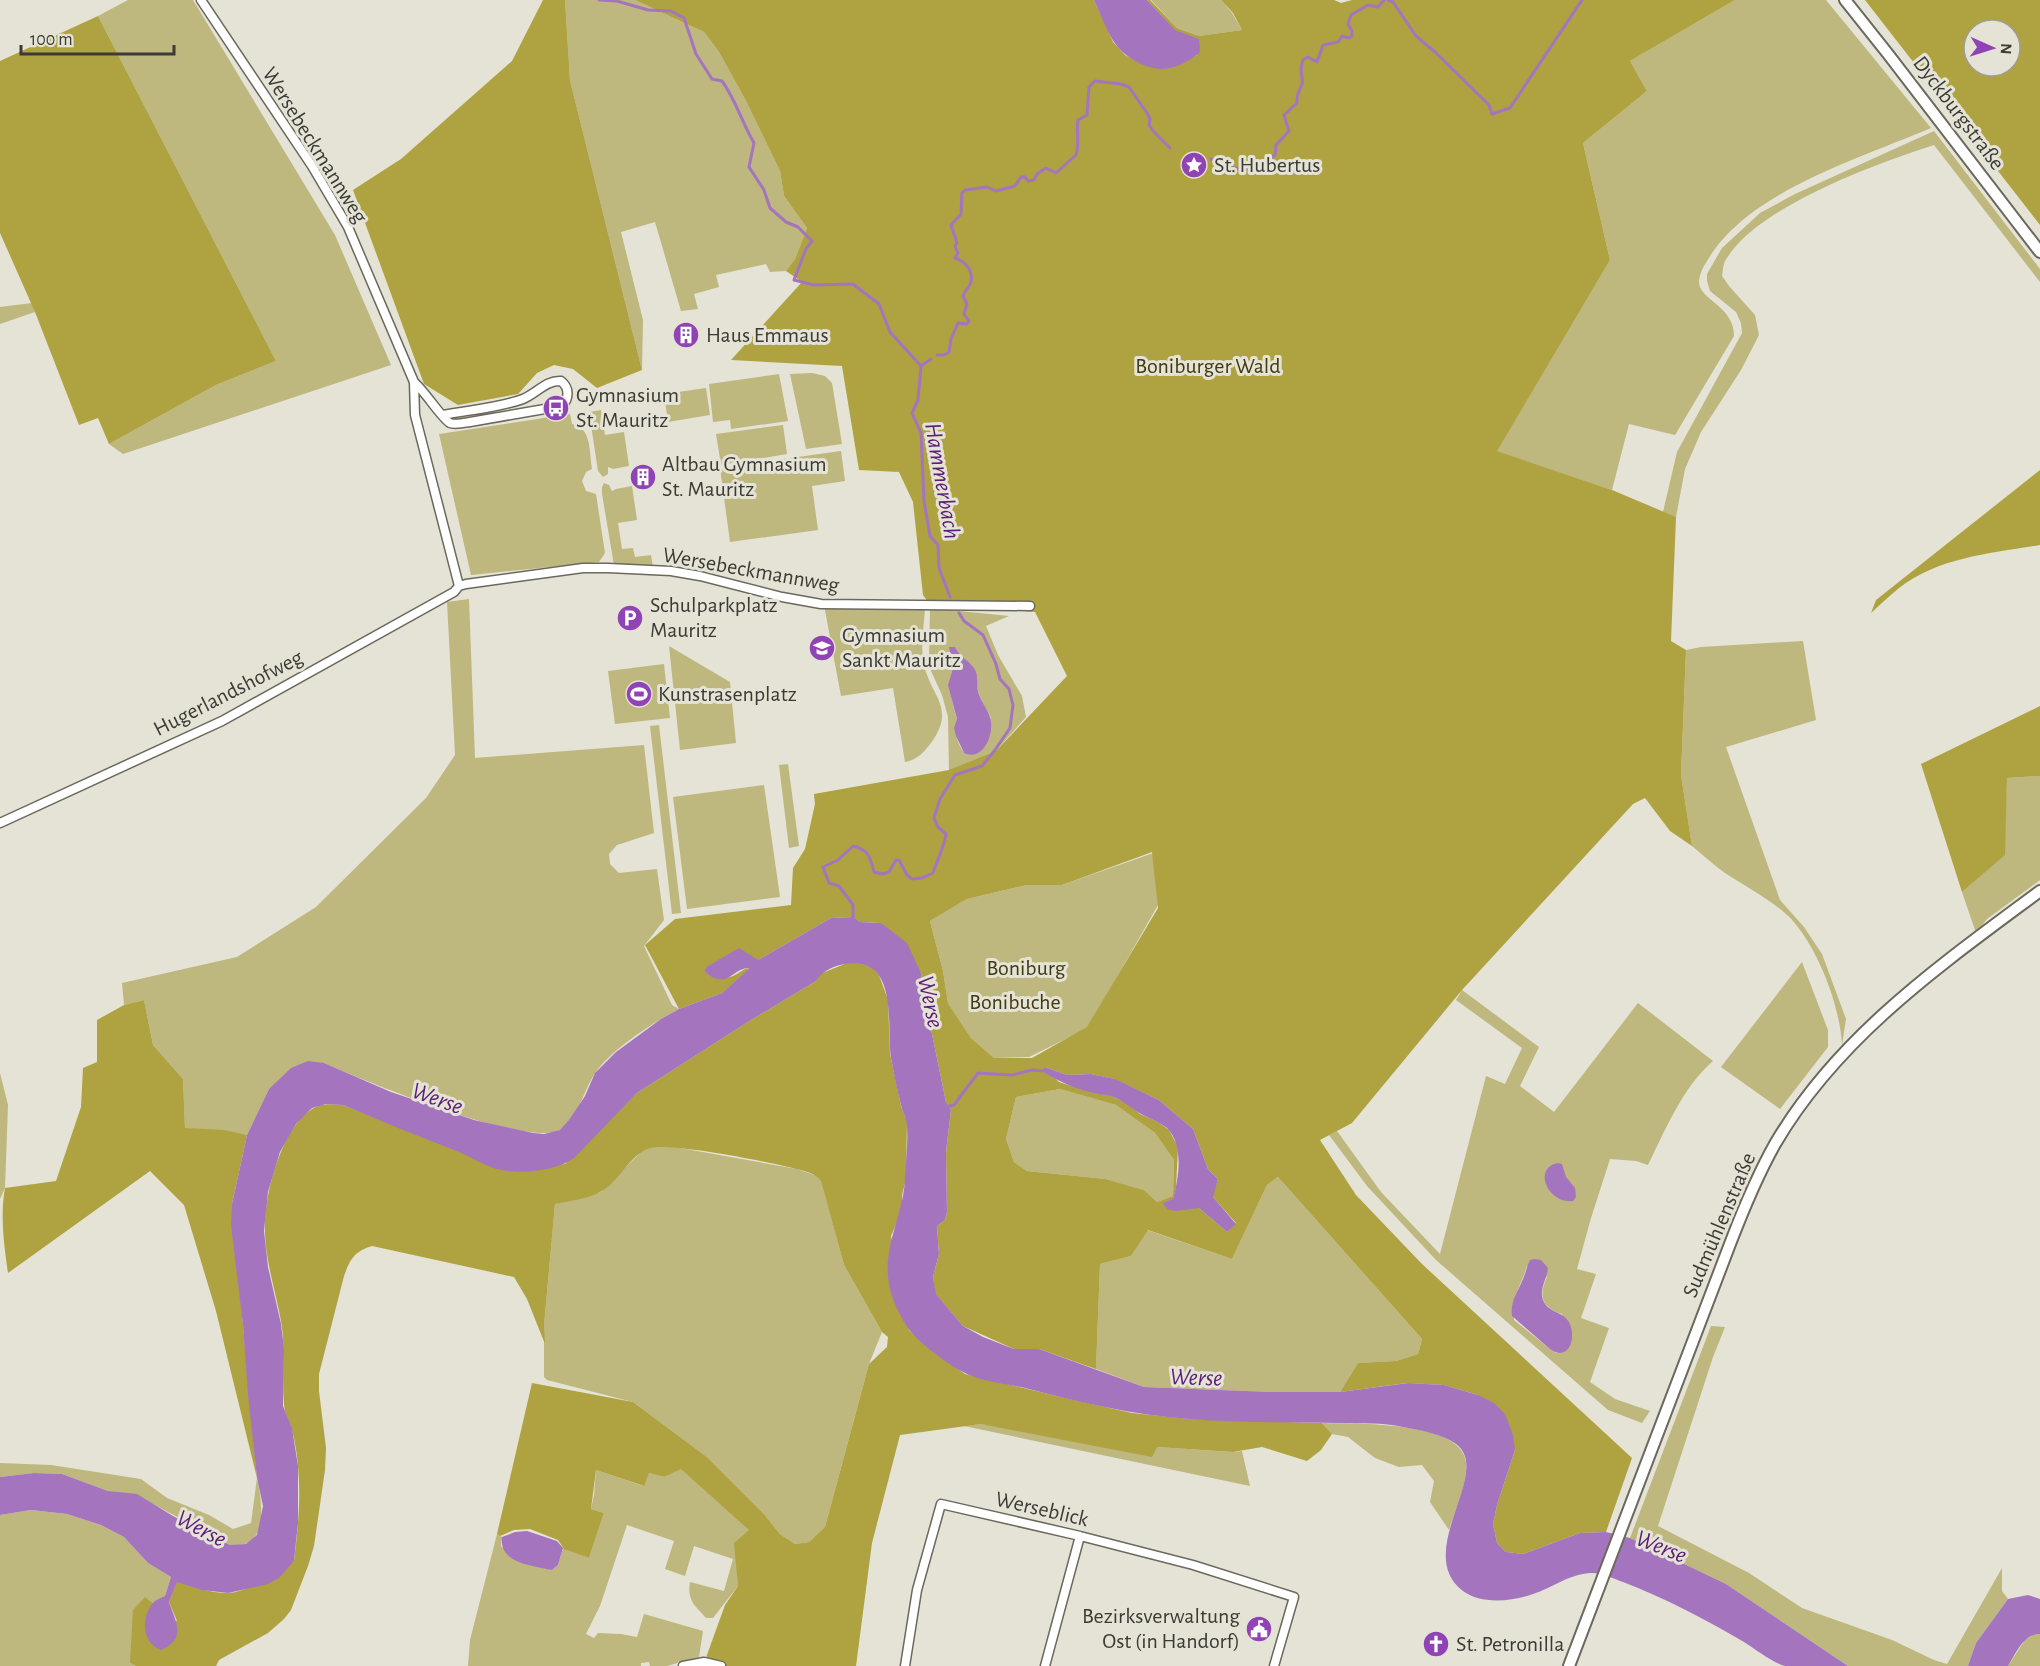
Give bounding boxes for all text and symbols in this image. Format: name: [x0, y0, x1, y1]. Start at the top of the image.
scale bar: [21, 18, 174, 56]
north arrow: [1962, 18, 2022, 78]
text: 100 m: [30, 31, 73, 49]
text: N: [1998, 43, 2014, 55]
street label: Dyckburgstraße: [1909, 52, 2009, 174]
street label: Wersebeckmannweg: [258, 63, 372, 227]
place icon: St. Hubertus: [1179, 150, 1209, 180]
place label: St. Hubertus: [1214, 154, 1320, 176]
building icon: Haus Emmaus: [671, 320, 701, 350]
place label: Haus Emmaus: [706, 324, 829, 346]
park label: Boniburger Wald: [1135, 355, 1281, 377]
place label: Gymnasium St. Mauritz: [576, 384, 679, 431]
bus stop icon: Gymnasium St. Mauritz: [541, 393, 571, 423]
water label: Hammerbach: [920, 421, 964, 541]
place label: Altbau Gymnasium St. Mauritz: [662, 453, 827, 500]
building icon: Altbau Gymnasium St. Mauritz: [628, 462, 658, 492]
street label: Wersebeckmannweg: [661, 544, 841, 596]
place label: Schulparkplatz Mauritz: [650, 594, 778, 641]
parking icon: Schulparkplatz Mauritz: [615, 603, 645, 633]
place label: Gymnasium Sankt Mauritz: [842, 624, 961, 671]
school or university icon: Gymnasium Sankt Mauritz: [807, 633, 837, 663]
street label: Hugerlandshofweg: [150, 646, 306, 740]
sports icon: Kunstrasenplatz: [624, 679, 654, 709]
place label: Kunstrasenplatz: [658, 683, 797, 705]
park label: Boniburg: [987, 957, 1066, 979]
water label: Werse: [913, 974, 947, 1030]
park label: Bonibuche: [969, 991, 1061, 1013]
water label: Werse: [408, 1079, 466, 1119]
street label: Sudmühlenstraße: [1679, 1149, 1759, 1301]
water label: Werse: [1169, 1365, 1223, 1391]
street label: Werseblick: [993, 1488, 1091, 1530]
water label: Werse: [172, 1506, 230, 1552]
water label: Werse: [1632, 1526, 1690, 1568]
place label: Bezirksverwaltung Ost (in Handorf): [1082, 1605, 1240, 1652]
public building icon: Bezirksverwaltung Ost (in Handorf): [1244, 1614, 1274, 1644]
church icon: St. Petronilla: [1421, 1629, 1451, 1659]
place label: St. Petronilla: [1456, 1633, 1564, 1655]

